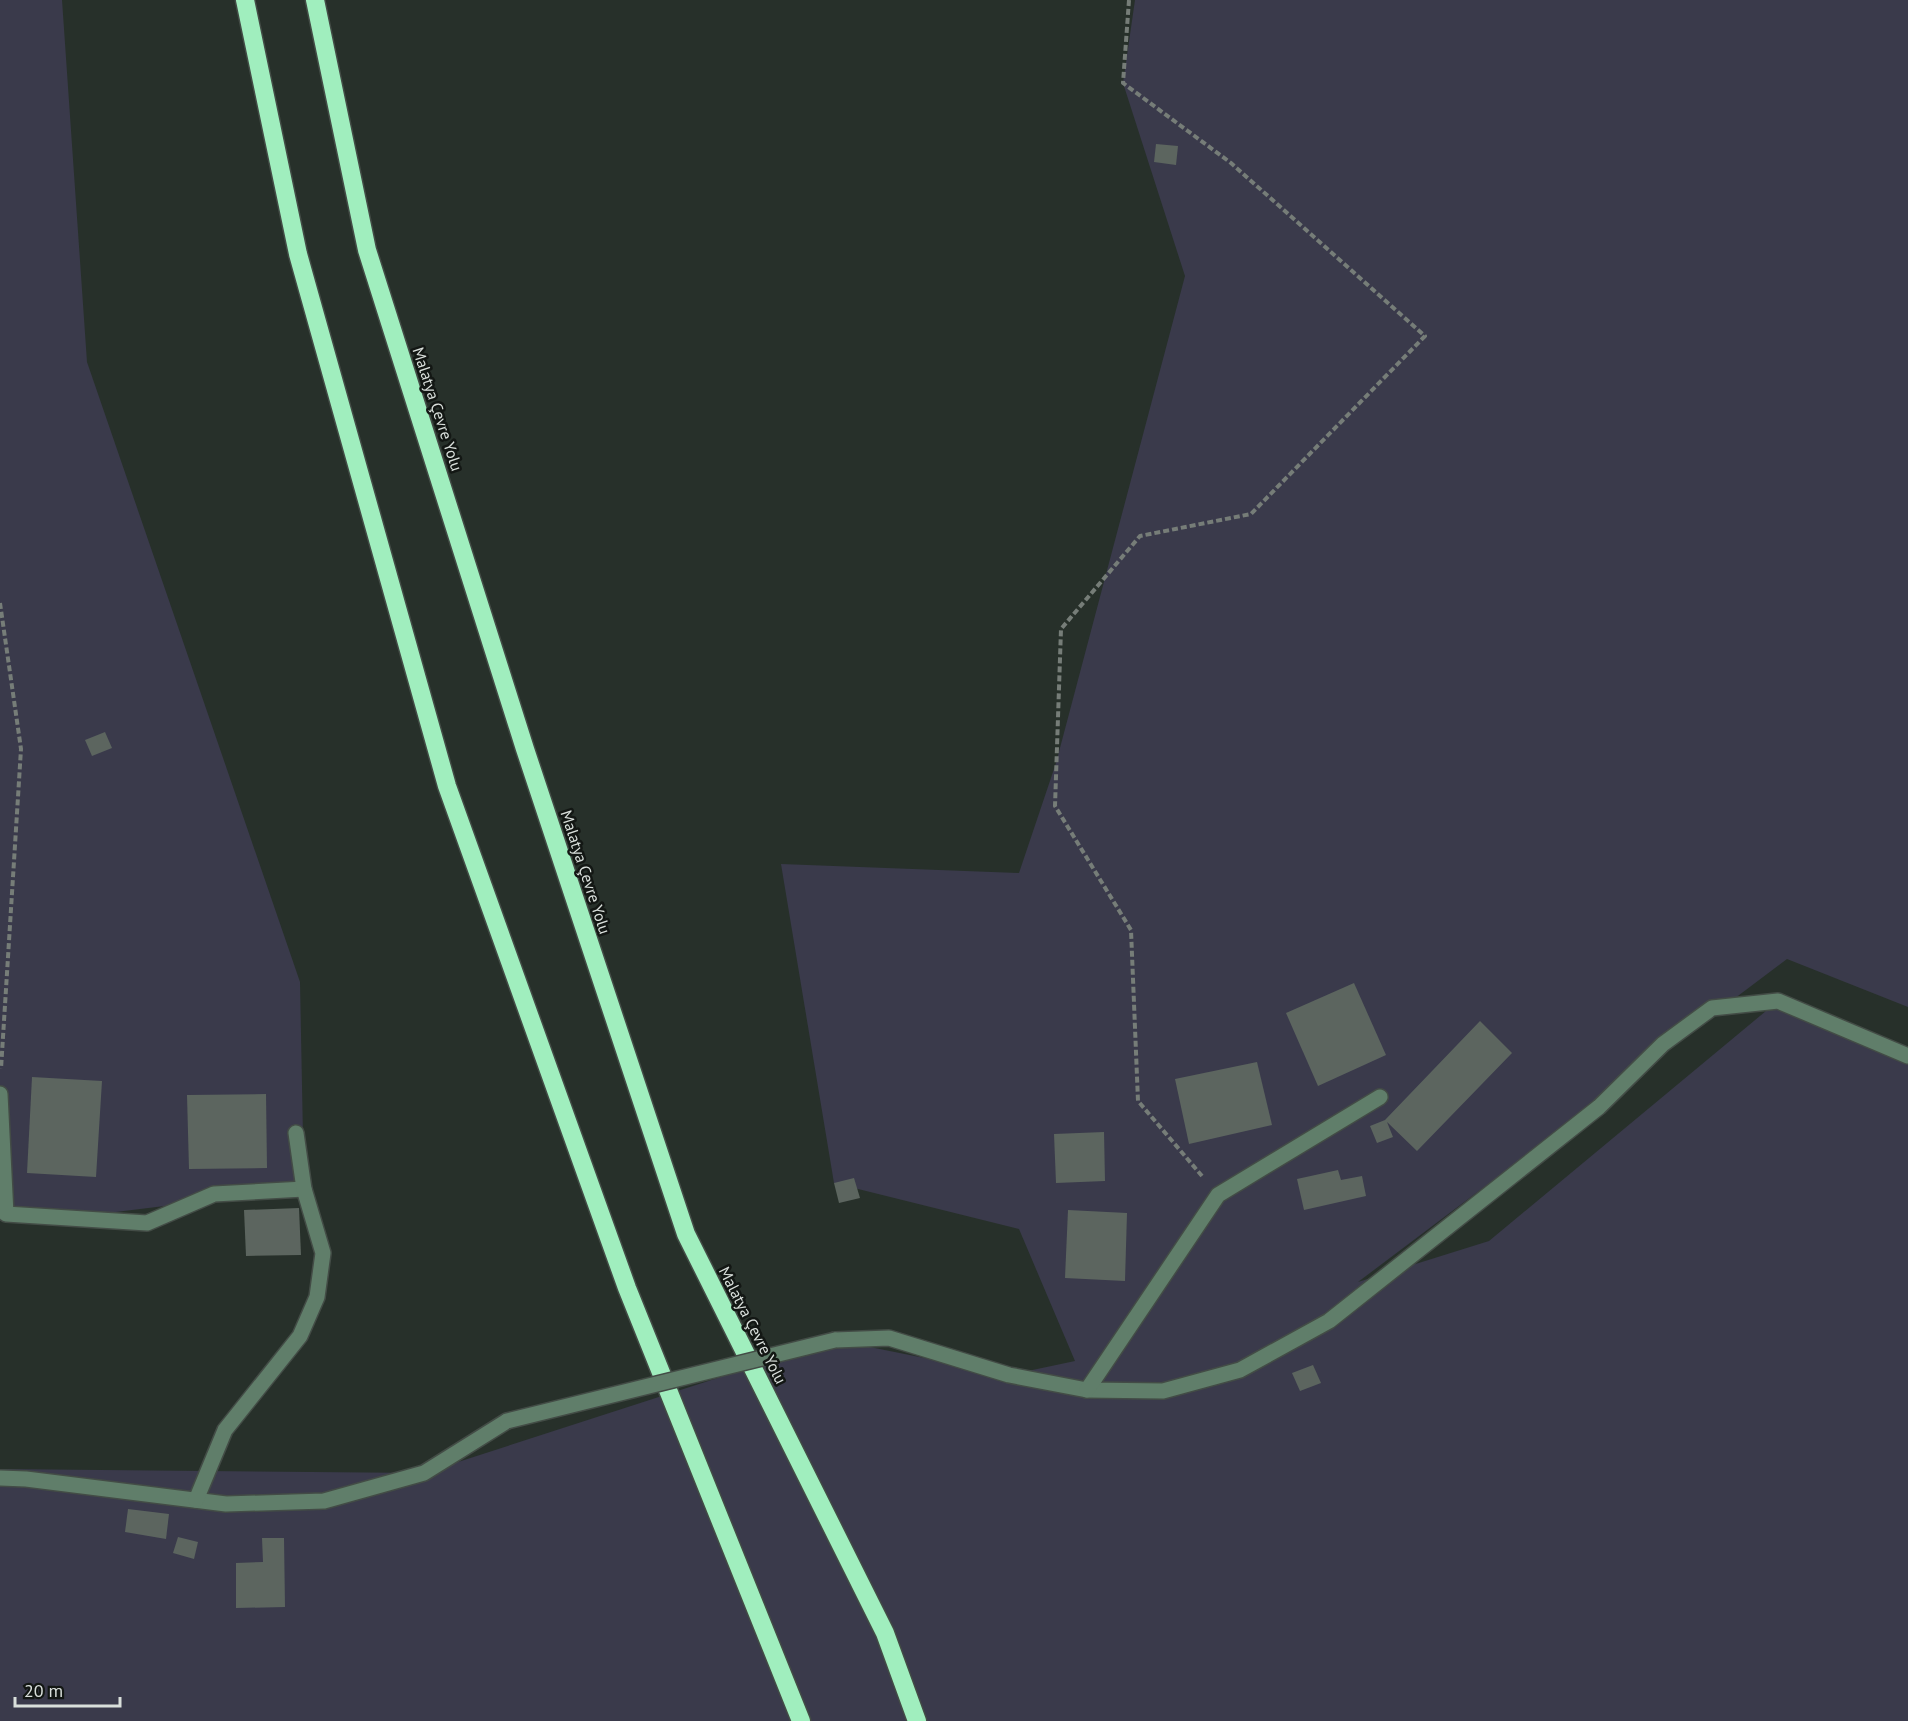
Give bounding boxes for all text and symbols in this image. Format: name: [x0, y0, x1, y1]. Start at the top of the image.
street label: Malatya Çevre Yolu: [409, 344, 467, 474]
street label: Malatya Çevre Yolu: [557, 807, 615, 937]
street label: Malatya Çevre Yolu: [715, 1263, 791, 1387]
scale bar: [15, 1670, 120, 1708]
text: 20 m: [24, 1679, 63, 1702]

